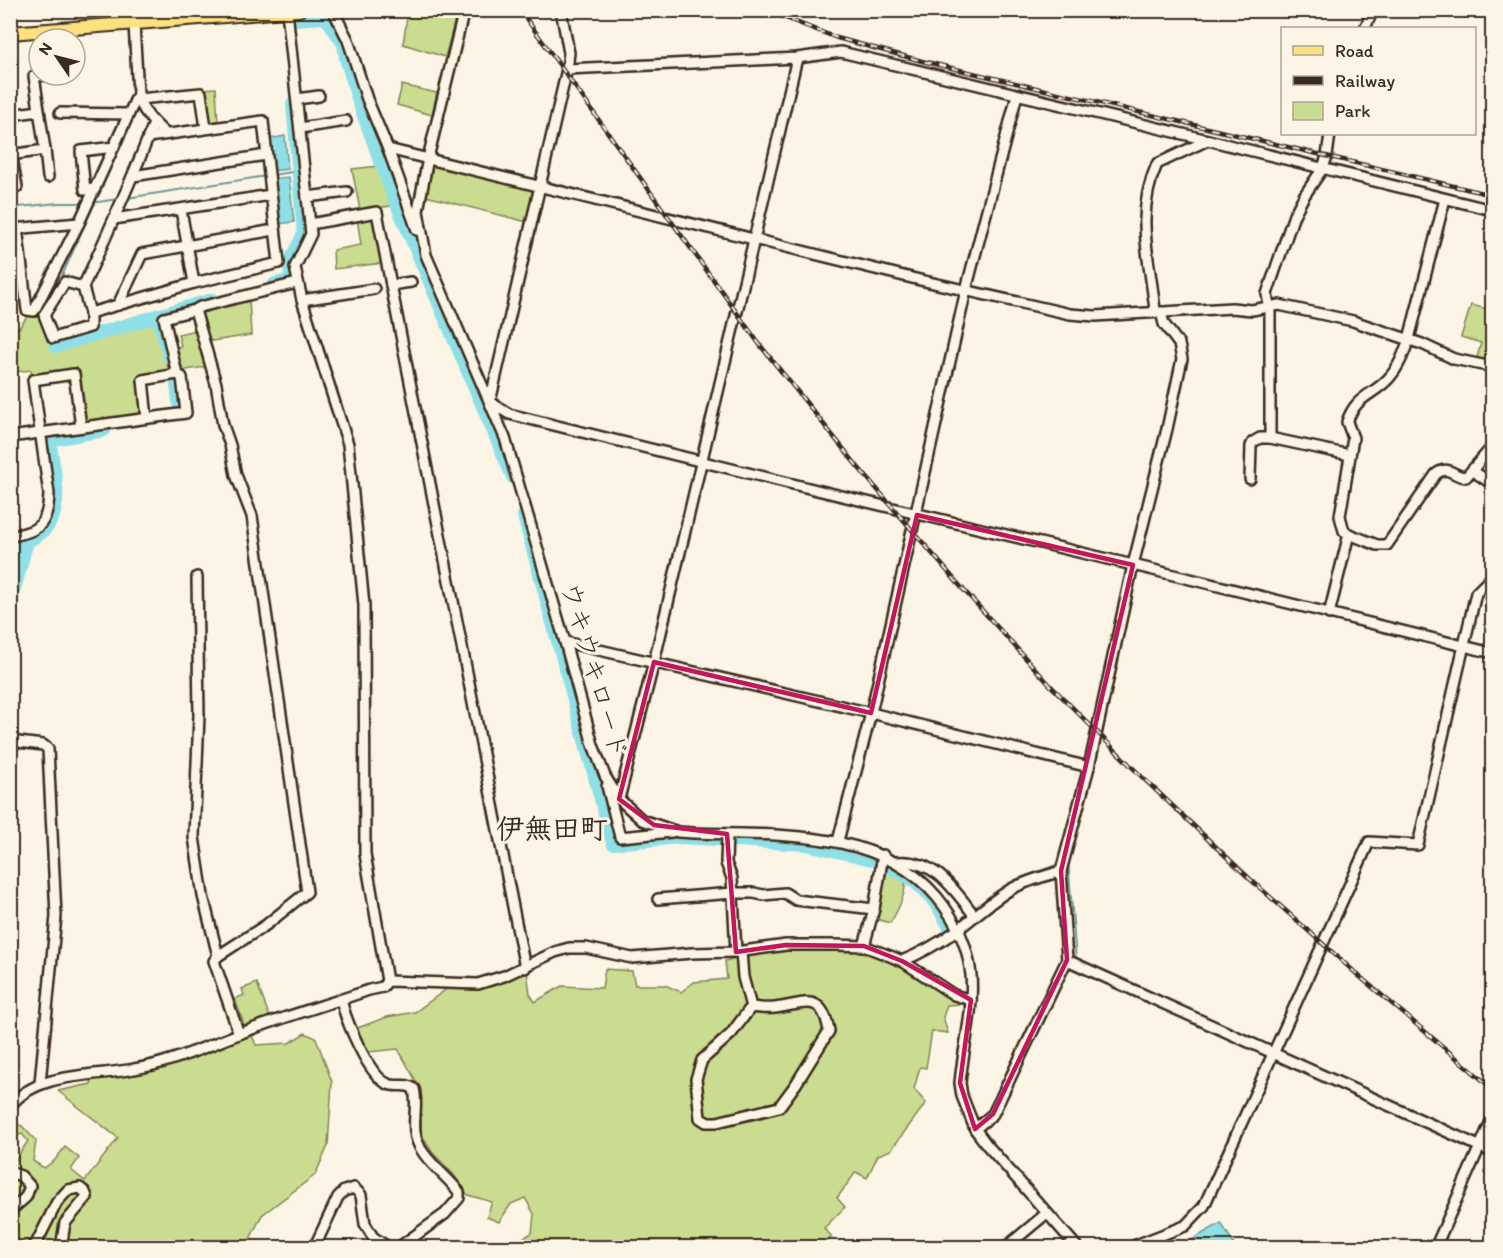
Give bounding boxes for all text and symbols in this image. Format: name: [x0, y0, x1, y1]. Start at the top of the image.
north arrow: [27, 27, 87, 87]
legend: [1281, 27, 1476, 135]
text: N: [34, 39, 56, 59]
text: Road: [1335, 40, 1374, 62]
text: Railway: [1335, 70, 1396, 92]
text: Park: [1335, 100, 1370, 122]
street label: ウキウキロード: [555, 578, 635, 762]
district label: 伊無田町: [496, 811, 608, 845]

